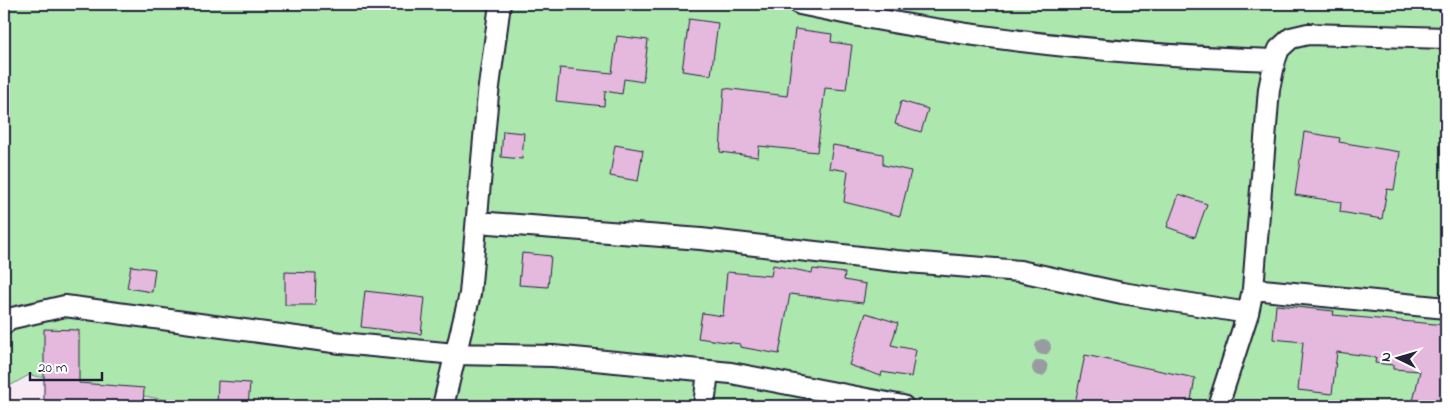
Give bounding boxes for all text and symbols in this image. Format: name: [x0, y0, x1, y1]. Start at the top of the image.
north arrow: [1372, 332, 1422, 382]
scale bar: [30, 350, 102, 382]
text: N: [1376, 351, 1397, 363]
text: 20 m: [38, 357, 68, 379]

